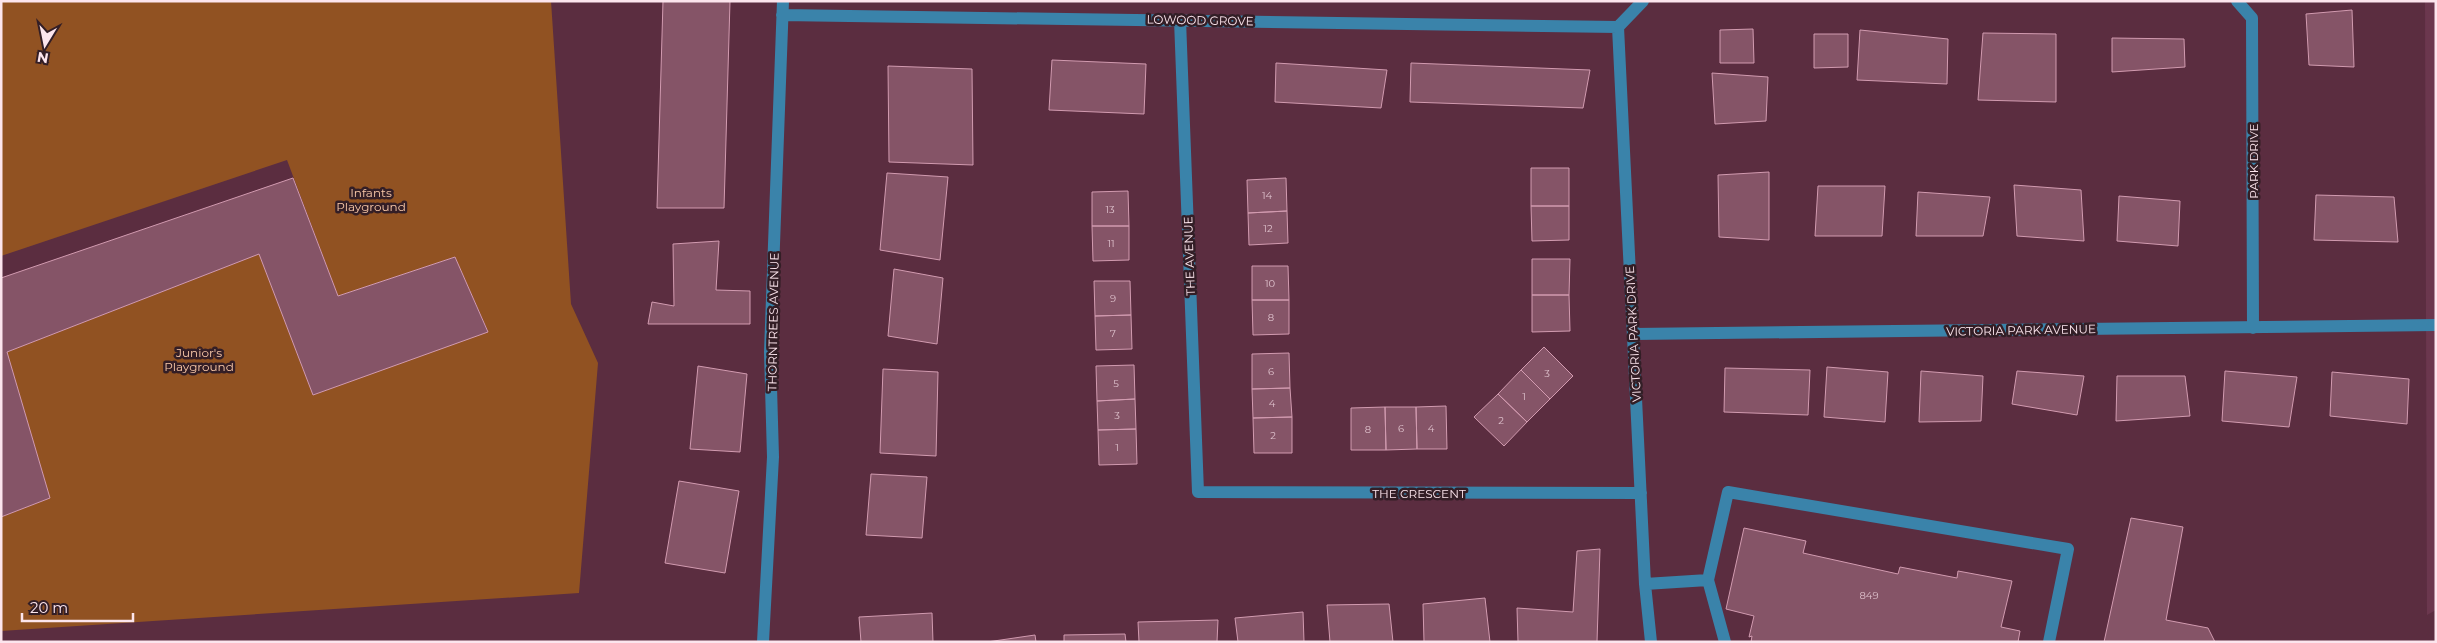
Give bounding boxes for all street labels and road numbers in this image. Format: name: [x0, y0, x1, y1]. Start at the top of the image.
street label: LOWOOD GROVE: [1146, 12, 1254, 28]
street label: PARK DRIVE: [2246, 123, 2261, 199]
street label: THE AVENUE: [1180, 216, 1198, 296]
street label: THORNTREES AVENUE: [764, 252, 782, 392]
street label: VICTORIA PARK DRIVE: [1622, 266, 1644, 402]
street label: VICTORIA PARK AVENUE: [1946, 321, 2096, 339]
street label: THE CRESCENT: [1372, 486, 1466, 501]

